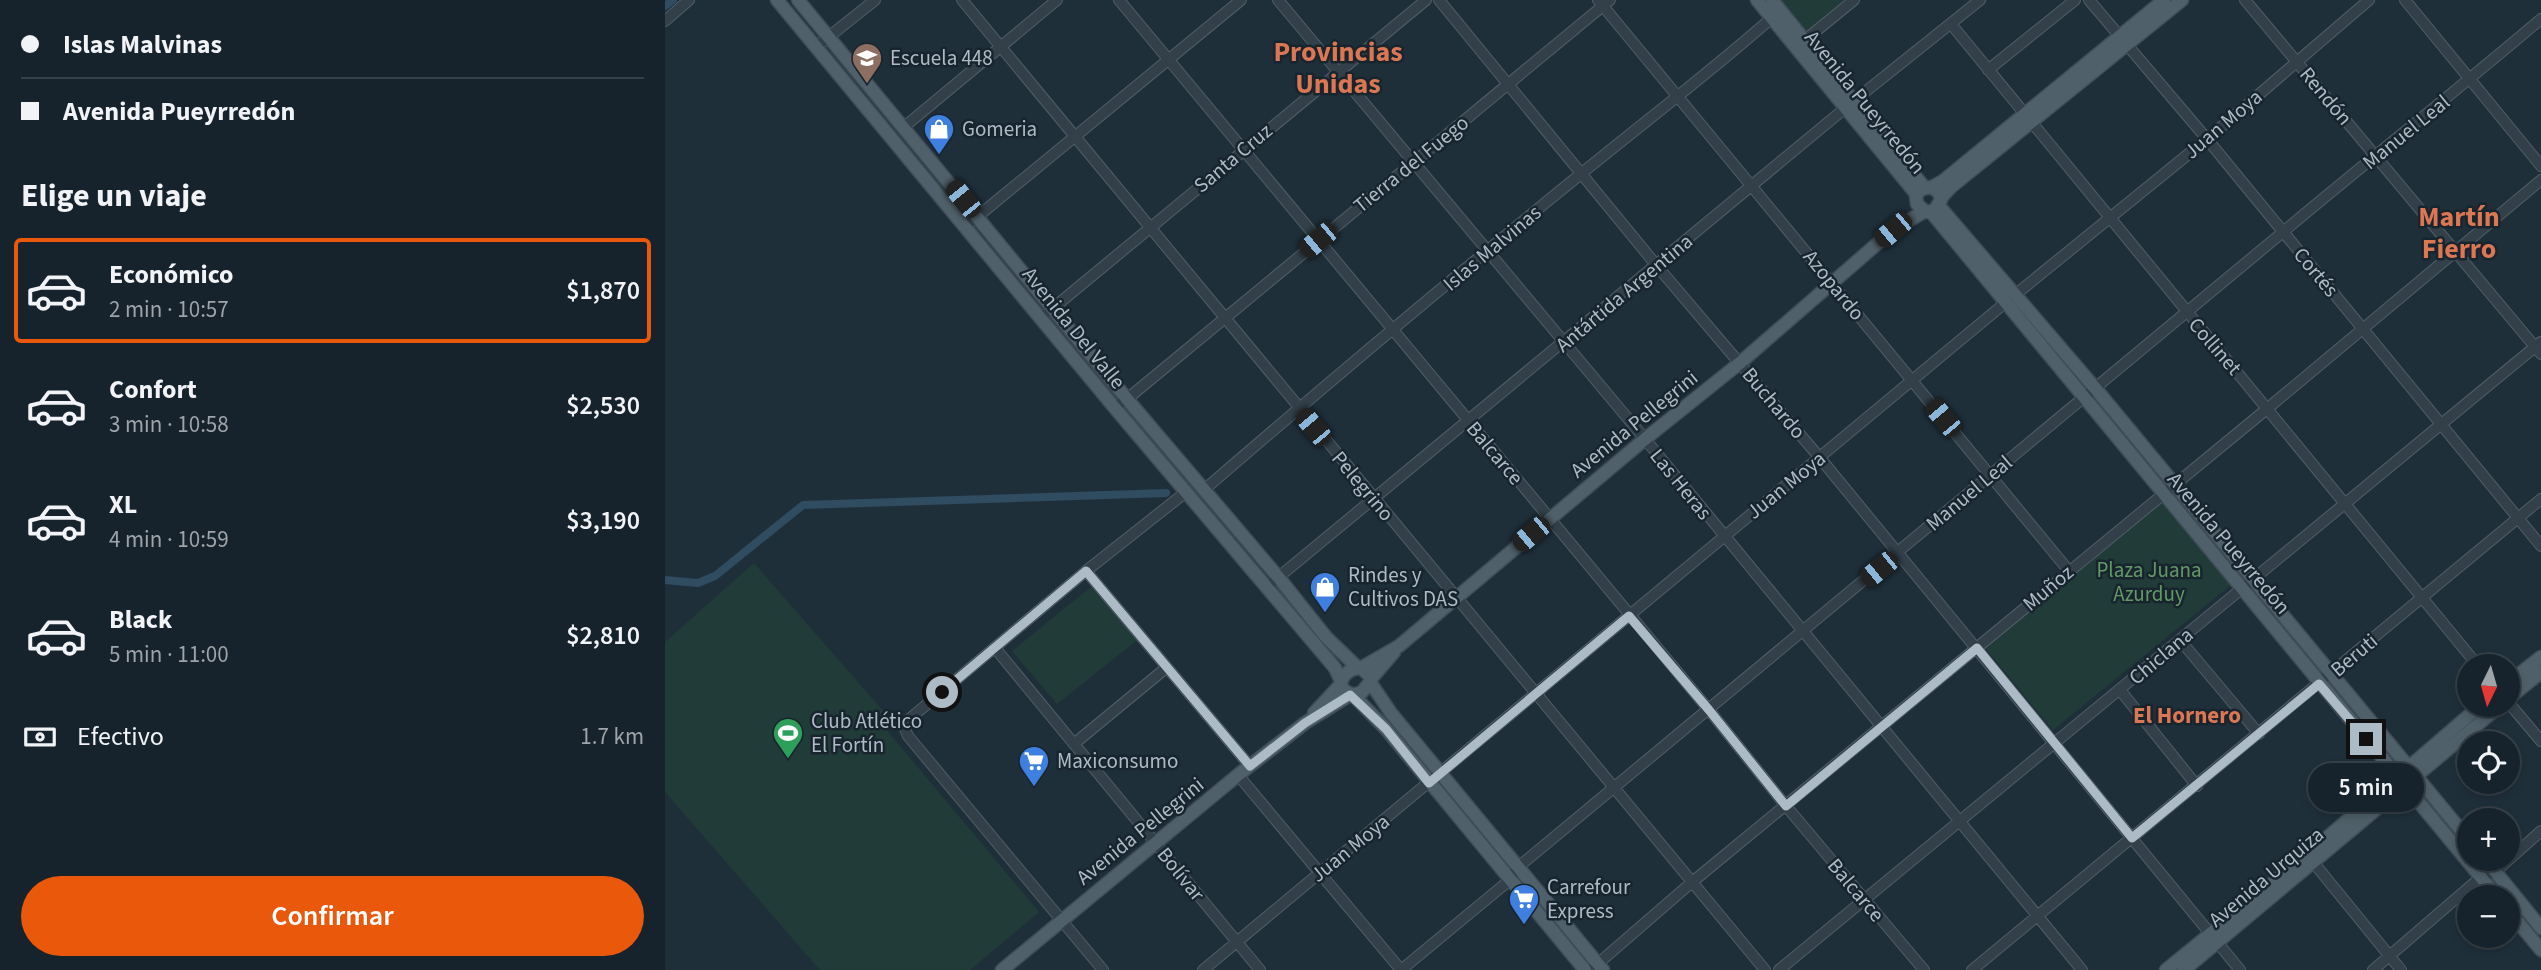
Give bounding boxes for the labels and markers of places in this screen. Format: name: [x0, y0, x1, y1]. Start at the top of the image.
school or university icon: Escuela 448: [850, 41, 884, 85]
place label: Escuela 448: [890, 43, 993, 73]
shop icon: Gomeria: [922, 112, 956, 156]
place label: Gomeria: [962, 114, 1037, 144]
place label: Rindes y Cultivos DAS: [1348, 560, 1458, 614]
shop icon: Rindes y Cultivos DAS: [1308, 570, 1342, 614]
place label: Club Atlético El Fortín: [811, 706, 922, 760]
sports icon: Club Atlético El Fortín: [771, 716, 805, 760]
supermarket icon: Maxiconsumo: [1017, 744, 1051, 788]
place label: Maxiconsumo: [1057, 746, 1178, 776]
place label: Carrefour Express: [1547, 872, 1631, 926]
supermarket icon: Carrefour Express: [1507, 882, 1541, 926]

